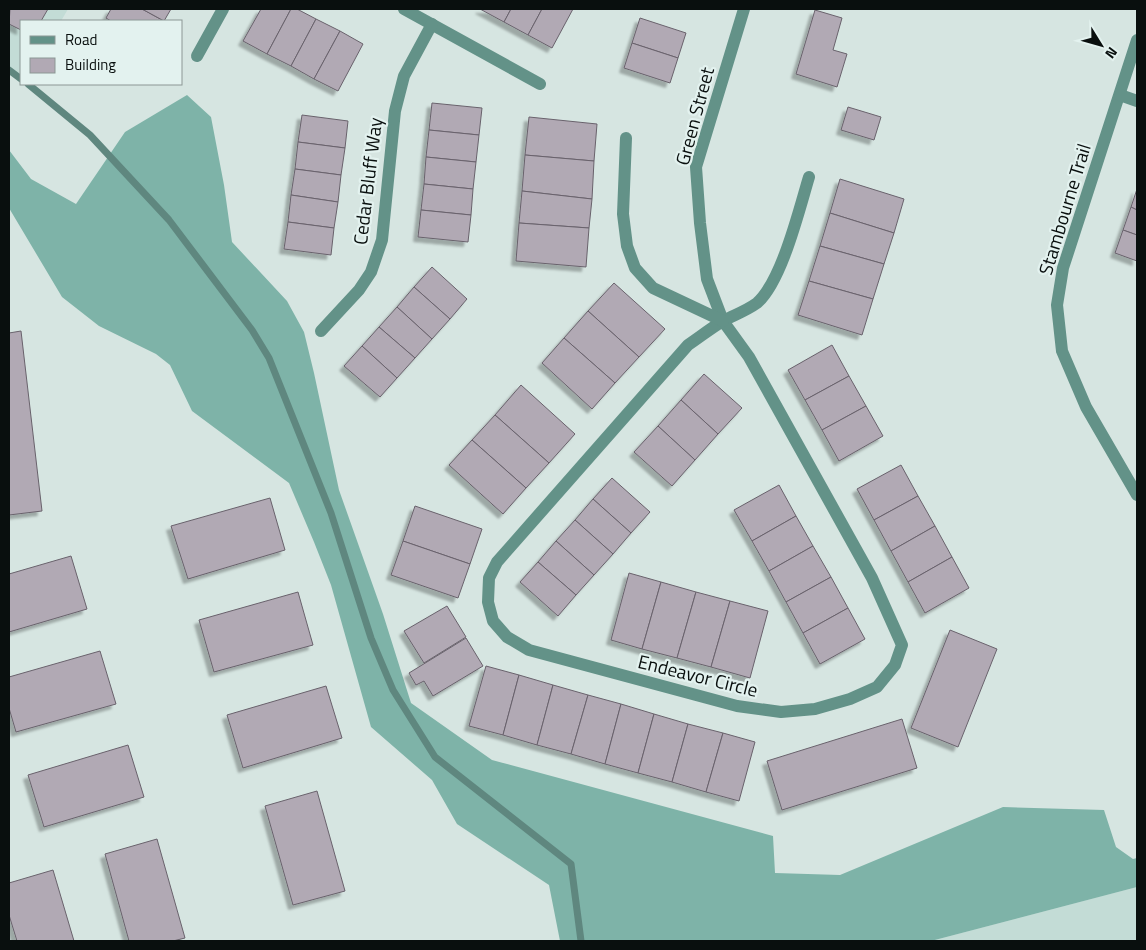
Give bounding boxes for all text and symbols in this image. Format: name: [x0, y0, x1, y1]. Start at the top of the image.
legend: [20, 20, 182, 85]
north arrow: [1076, 20, 1126, 70]
text: Road: [65, 28, 97, 51]
text: N: [1100, 43, 1123, 63]
text: Building: [65, 53, 116, 76]
street label: Green Street: [667, 63, 721, 168]
street label: Cedar Bluff Way: [345, 116, 389, 246]
street label: Stambourne Trail: [1030, 140, 1098, 278]
street label: Endeavor Circle: [635, 646, 761, 704]

